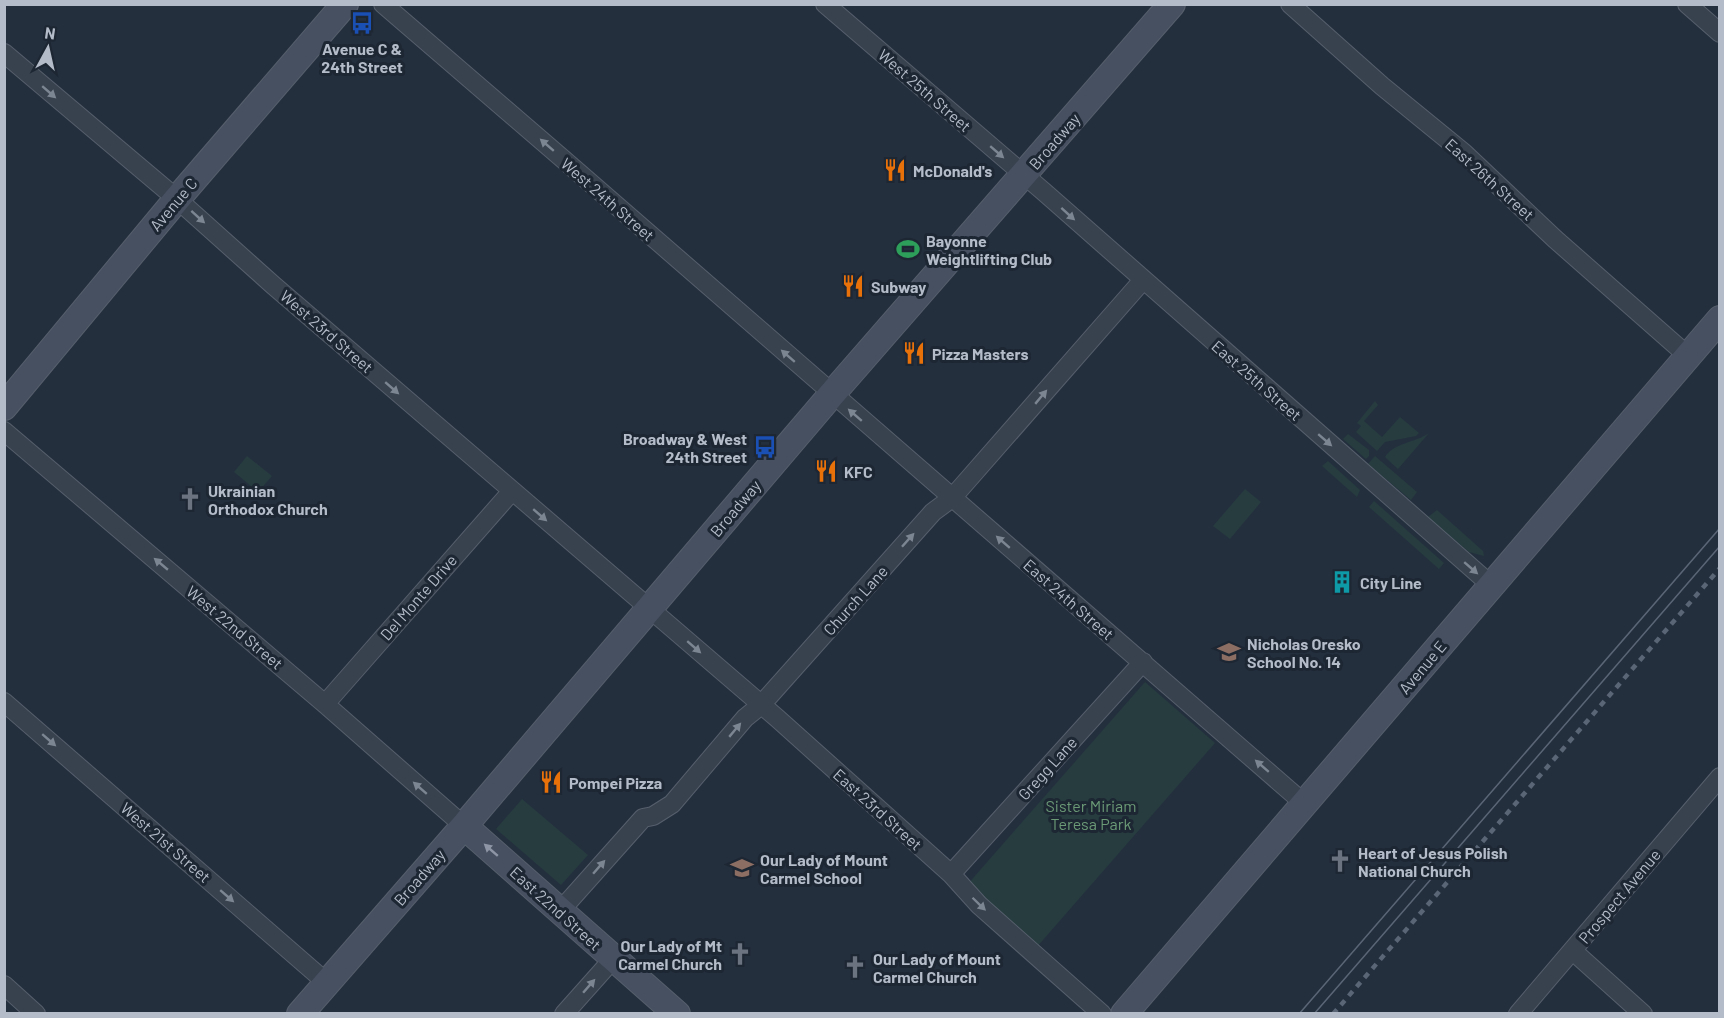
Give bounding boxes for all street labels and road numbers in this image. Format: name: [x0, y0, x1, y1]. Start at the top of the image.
street label: West 25th Street: [875, 45, 975, 135]
street label: Broadway: [1024, 109, 1084, 173]
street label: East 26th Street: [1442, 134, 1538, 224]
street label: West 24th Street: [558, 153, 658, 245]
street label: Avenue C: [145, 173, 201, 235]
street label: West 23rd Street: [277, 286, 377, 376]
street label: East 25th Street: [1208, 336, 1306, 424]
street label: Broadway: [706, 475, 765, 540]
street label: Del Monte Drive: [376, 550, 460, 644]
street label: East 24th Street: [1020, 555, 1118, 643]
street label: Church Lane: [819, 561, 891, 639]
street label: West 22nd Street: [183, 581, 287, 673]
street label: Avenue E: [1394, 636, 1450, 698]
street label: Gregg Lane: [1014, 732, 1080, 804]
street label: East 23rd Street: [830, 764, 926, 854]
street label: West 21st Street: [117, 798, 215, 886]
street label: Broadway: [389, 845, 449, 909]
street label: Prospect Avenue: [1574, 845, 1664, 947]
street label: East 22nd Street: [507, 862, 605, 954]

